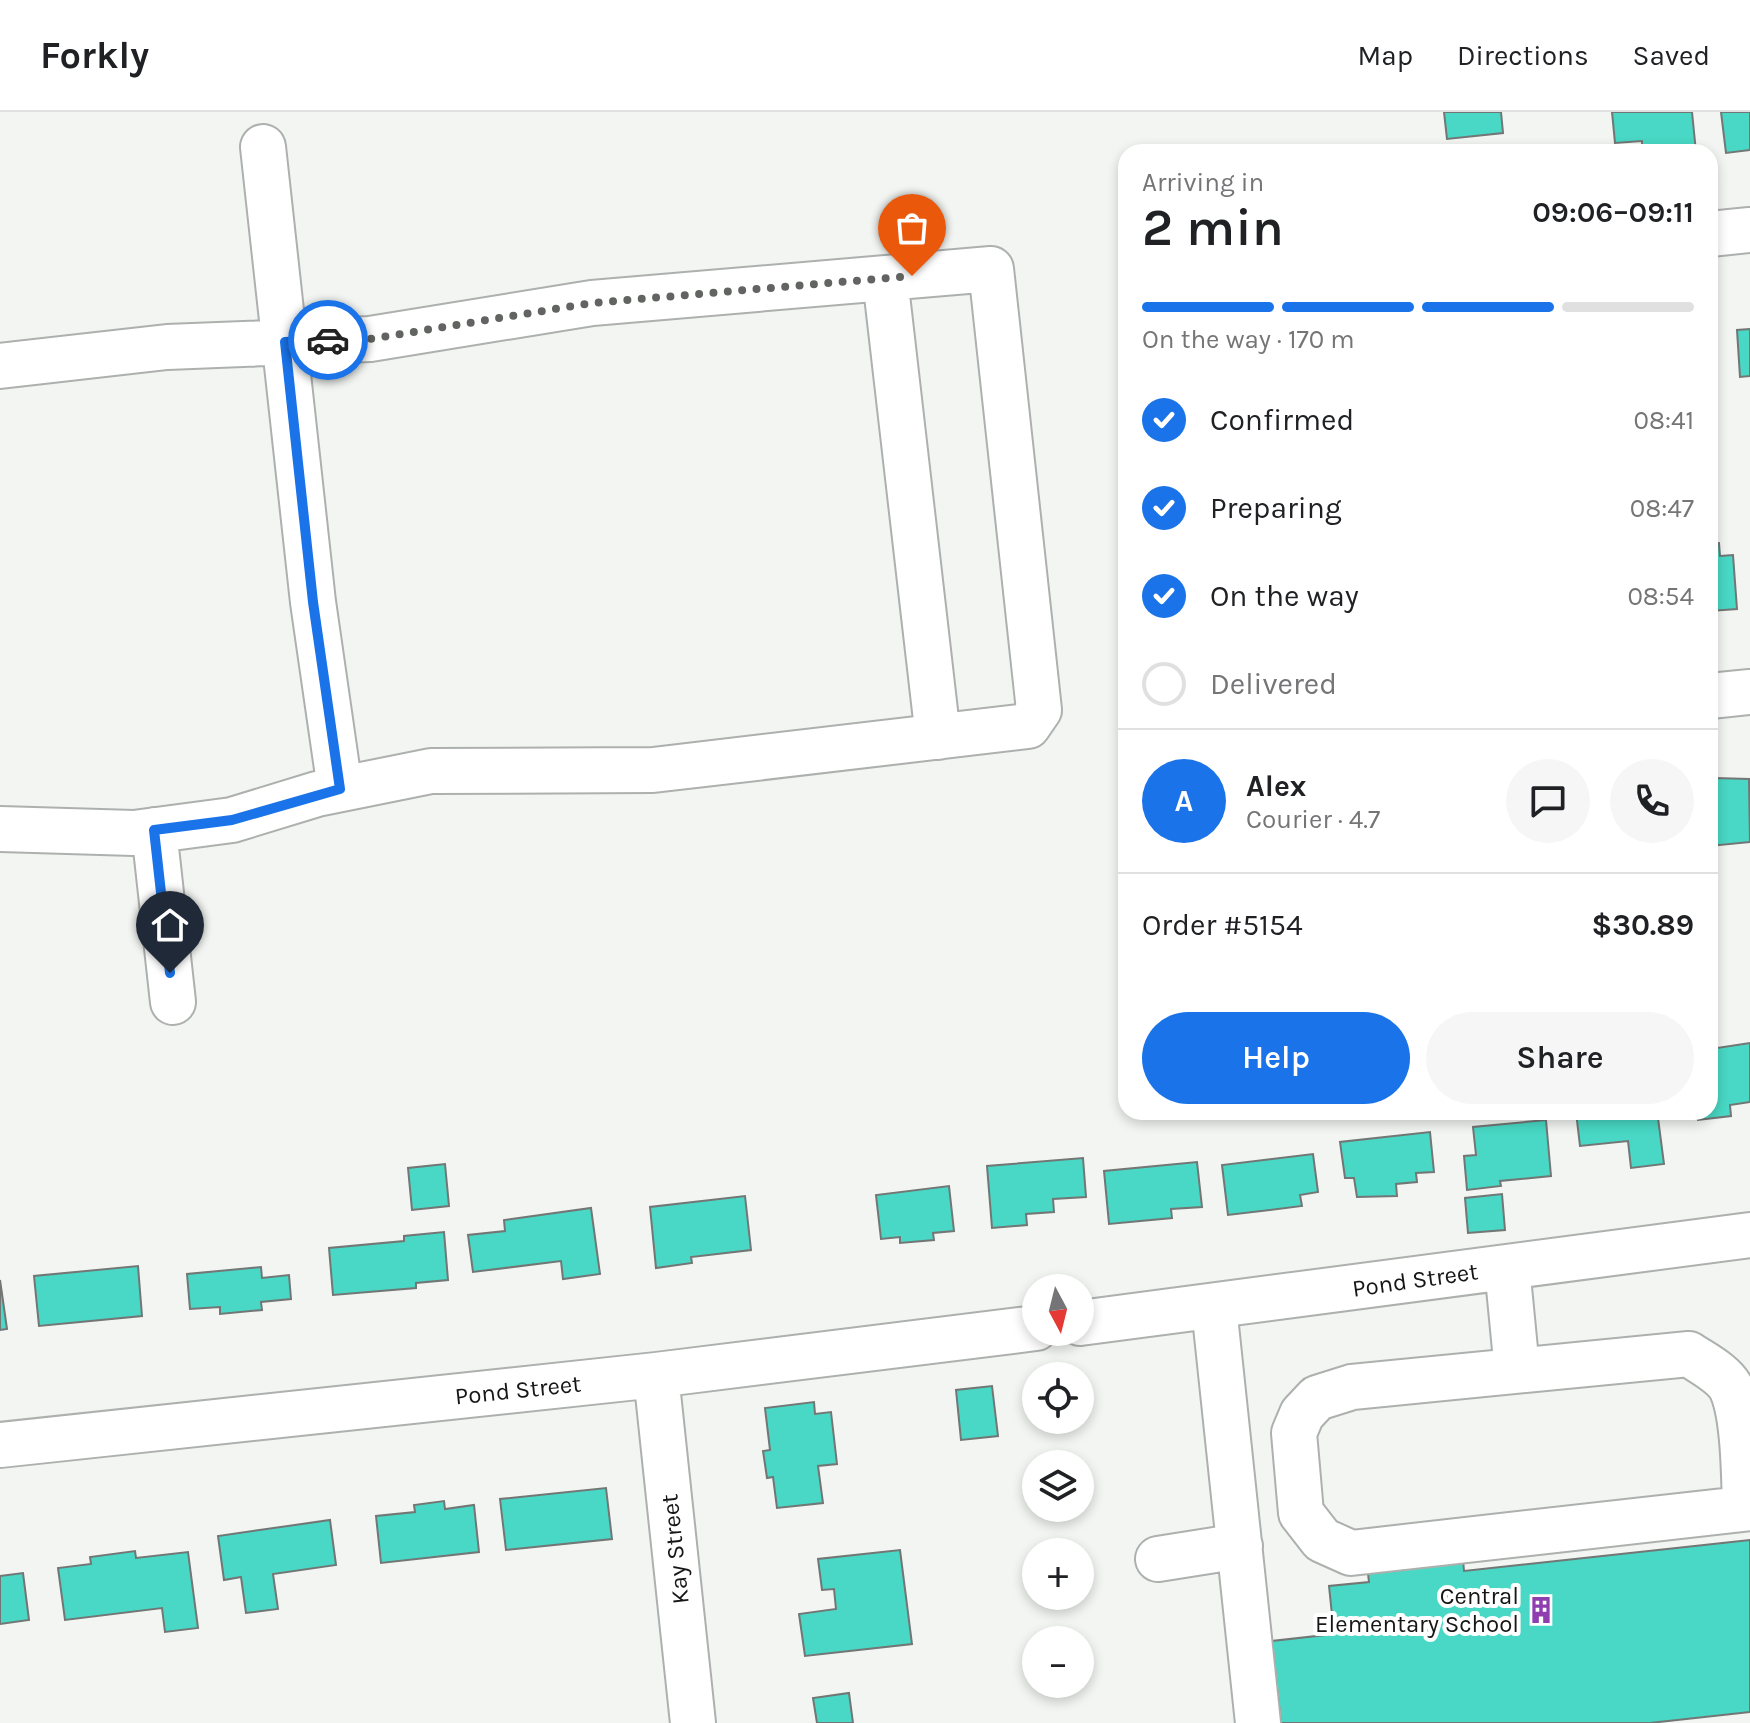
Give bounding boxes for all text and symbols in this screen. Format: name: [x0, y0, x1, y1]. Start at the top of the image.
text: Forkly: [40, 33, 149, 78]
text: Map: [1358, 39, 1413, 72]
text: Directions: [1457, 39, 1589, 72]
text: Saved: [1633, 39, 1710, 72]
text: Arriving in: [1142, 167, 1264, 198]
pin: [878, 194, 946, 276]
text: 09:06–09:11: [1532, 194, 1694, 230]
text: 2 min: [1142, 197, 1284, 258]
icon: bag: [890, 206, 934, 250]
courier: [288, 300, 368, 380]
icon: car: [306, 318, 350, 362]
text: On the way · 170 m: [1142, 324, 1355, 355]
icon: check: [1142, 398, 1186, 442]
text: Confirmed: [1210, 402, 1354, 438]
text: 08:41: [1633, 405, 1694, 436]
icon: check: [1142, 486, 1186, 530]
text: Preparing: [1210, 490, 1342, 526]
text: 08:47: [1630, 493, 1694, 524]
icon: check: [1142, 574, 1186, 618]
text: On the way: [1210, 578, 1359, 614]
text: 08:54: [1627, 581, 1694, 612]
text: Delivered: [1210, 666, 1337, 702]
button: chat: [1506, 759, 1590, 843]
button: phone: [1610, 759, 1694, 843]
text: Alex: [1246, 768, 1306, 804]
text: A: [1175, 783, 1193, 819]
text: Courier · 4.7: [1246, 804, 1380, 835]
pin: [136, 891, 204, 973]
icon: home: [148, 903, 192, 947]
text: Order #5154: [1142, 907, 1303, 943]
text: $30.89: [1592, 907, 1694, 943]
button: Help: [1142, 1012, 1410, 1104]
button: Share: [1426, 1012, 1694, 1104]
street label: Pond Street: [1350, 1257, 1480, 1303]
north arrow: [1022, 1274, 1094, 1346]
map controls: [1022, 1274, 1094, 1698]
button: locate: [1022, 1362, 1094, 1434]
street label: Pond Street: [454, 1369, 582, 1411]
button: layers: [1022, 1450, 1094, 1522]
street label: Kay Street: [655, 1493, 695, 1605]
button: +: [1022, 1538, 1094, 1610]
place label: Central Elementary School: [1315, 1582, 1519, 1638]
building icon: Central Elementary School: [1526, 1595, 1556, 1625]
button: −: [1022, 1626, 1094, 1698]

